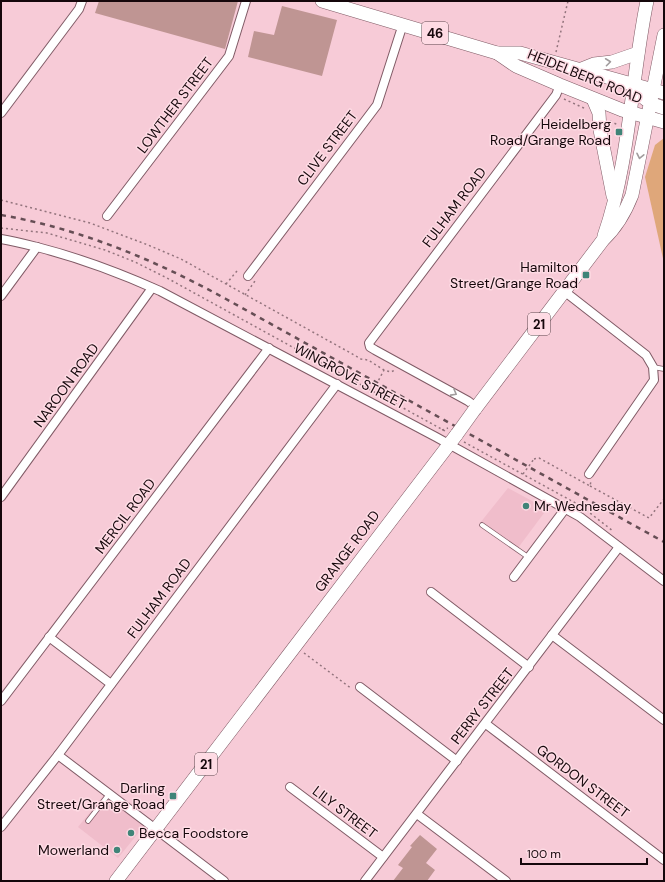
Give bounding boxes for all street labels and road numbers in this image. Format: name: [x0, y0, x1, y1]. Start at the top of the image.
road number: 46: [422, 22, 448, 44]
street label: HEIDELBERG ROAD: [525, 45, 645, 107]
street label: LOWTHER STREET: [133, 53, 217, 157]
street label: CLIVE STREET: [293, 107, 361, 189]
street label: FULHAM ROAD: [418, 163, 490, 251]
road number: 21: [528, 313, 550, 335]
street label: NAROON ROAD: [29, 339, 103, 431]
street label: WINGROVE STREET: [291, 339, 409, 413]
street label: MERCIL ROAD: [91, 475, 159, 557]
street label: GRANGE ROAD: [310, 507, 384, 595]
street label: FULHAM ROAD: [123, 554, 195, 642]
street label: PERRY STREET: [447, 664, 517, 748]
street label: GORDON STREET: [533, 740, 633, 822]
road number: 21: [195, 753, 217, 775]
street label: LILY STREET: [309, 782, 381, 842]

